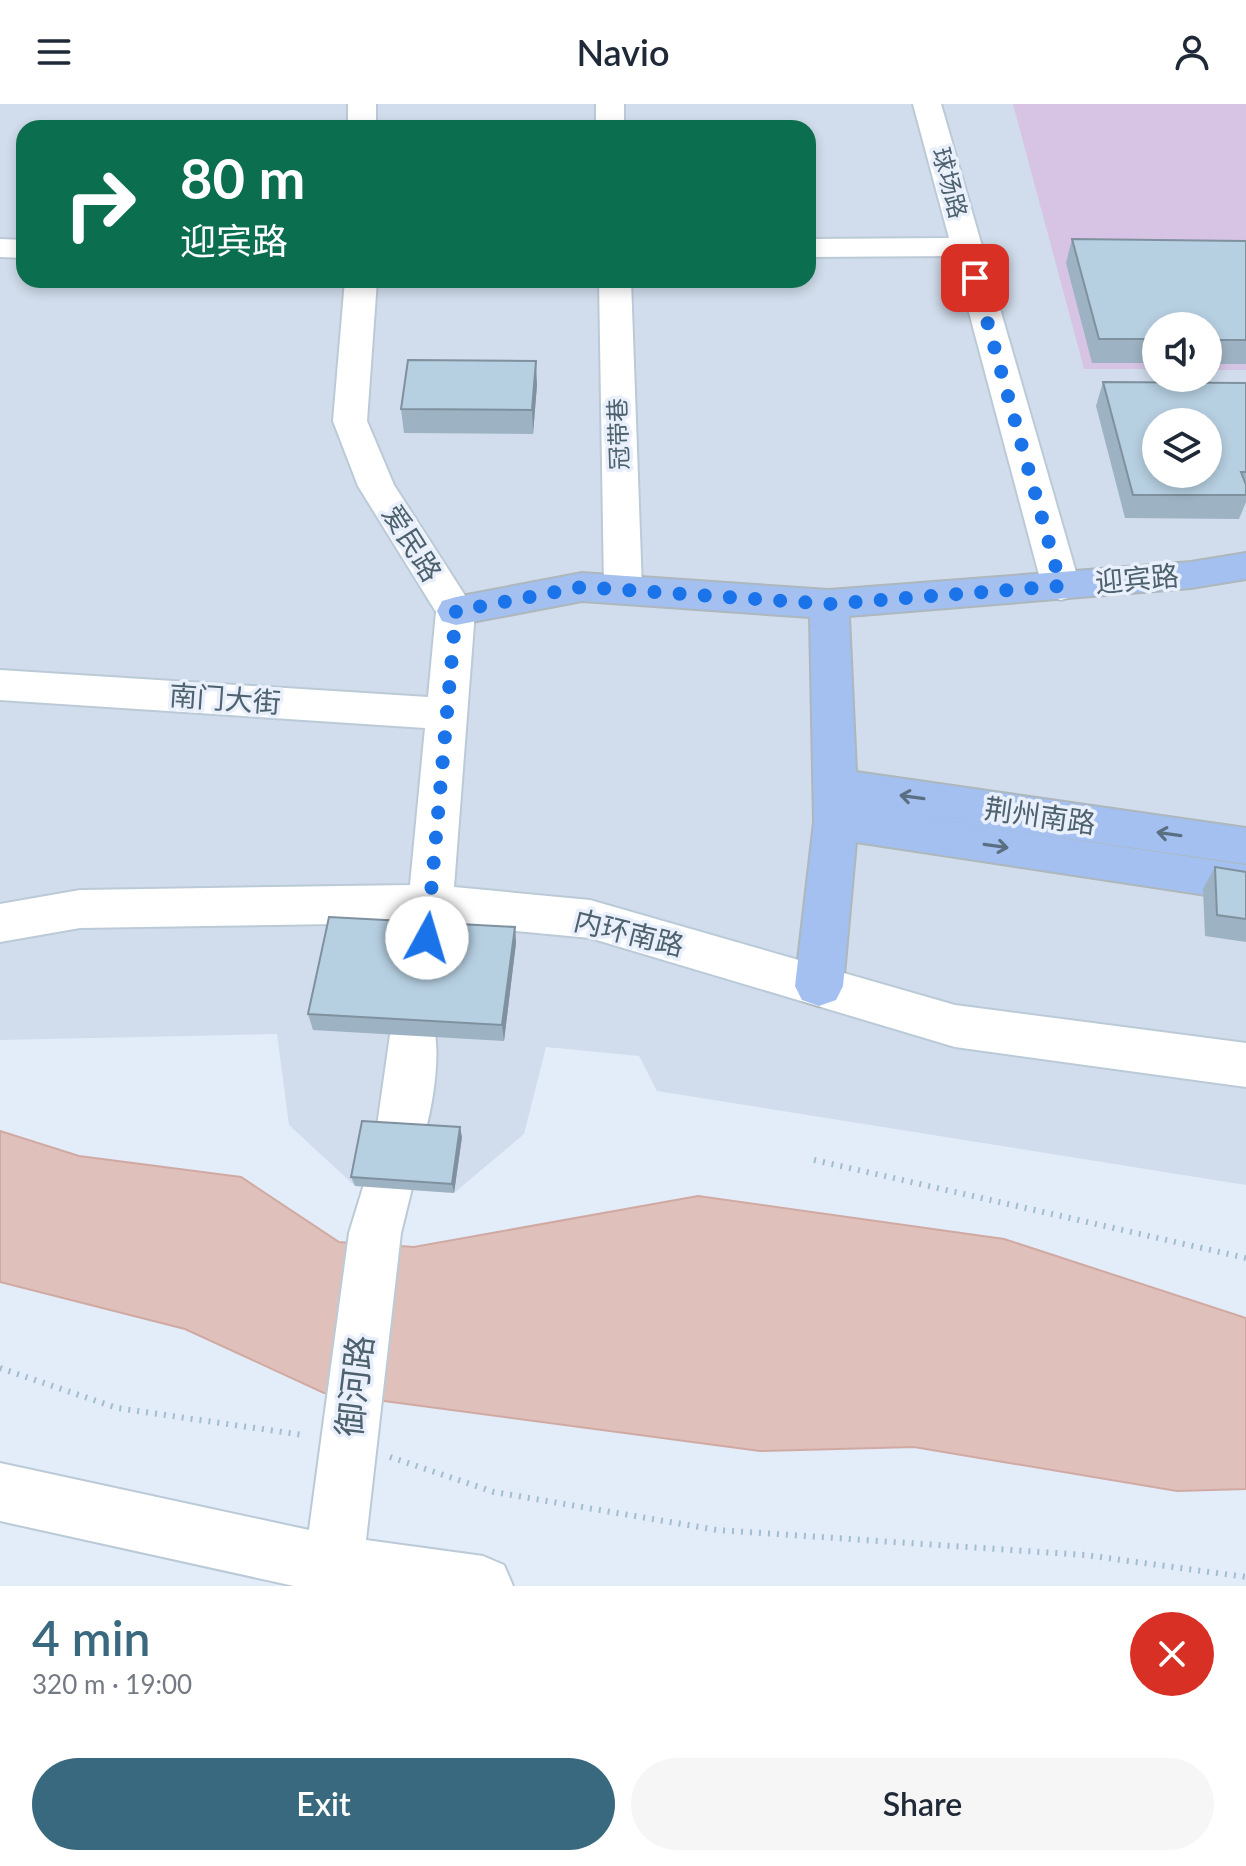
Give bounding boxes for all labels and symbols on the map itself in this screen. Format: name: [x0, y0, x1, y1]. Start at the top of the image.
street label: 球场路: [927, 144, 974, 221]
pin: [941, 244, 1009, 312]
street label: 冠带巷: [602, 398, 633, 471]
street label: 爱民路: [376, 498, 450, 587]
street label: 迎宾路: [1094, 557, 1180, 599]
street label: 南门大街: [168, 677, 282, 719]
one-way arrow: [899, 789, 925, 804]
street label: 荆州南路: [982, 790, 1098, 840]
one-way arrow: [1157, 826, 1182, 841]
one-way arrow: [983, 839, 1008, 854]
position arrow: [385, 896, 469, 980]
street label: 内环南路: [571, 902, 688, 962]
street label: 御河路: [327, 1333, 380, 1439]

